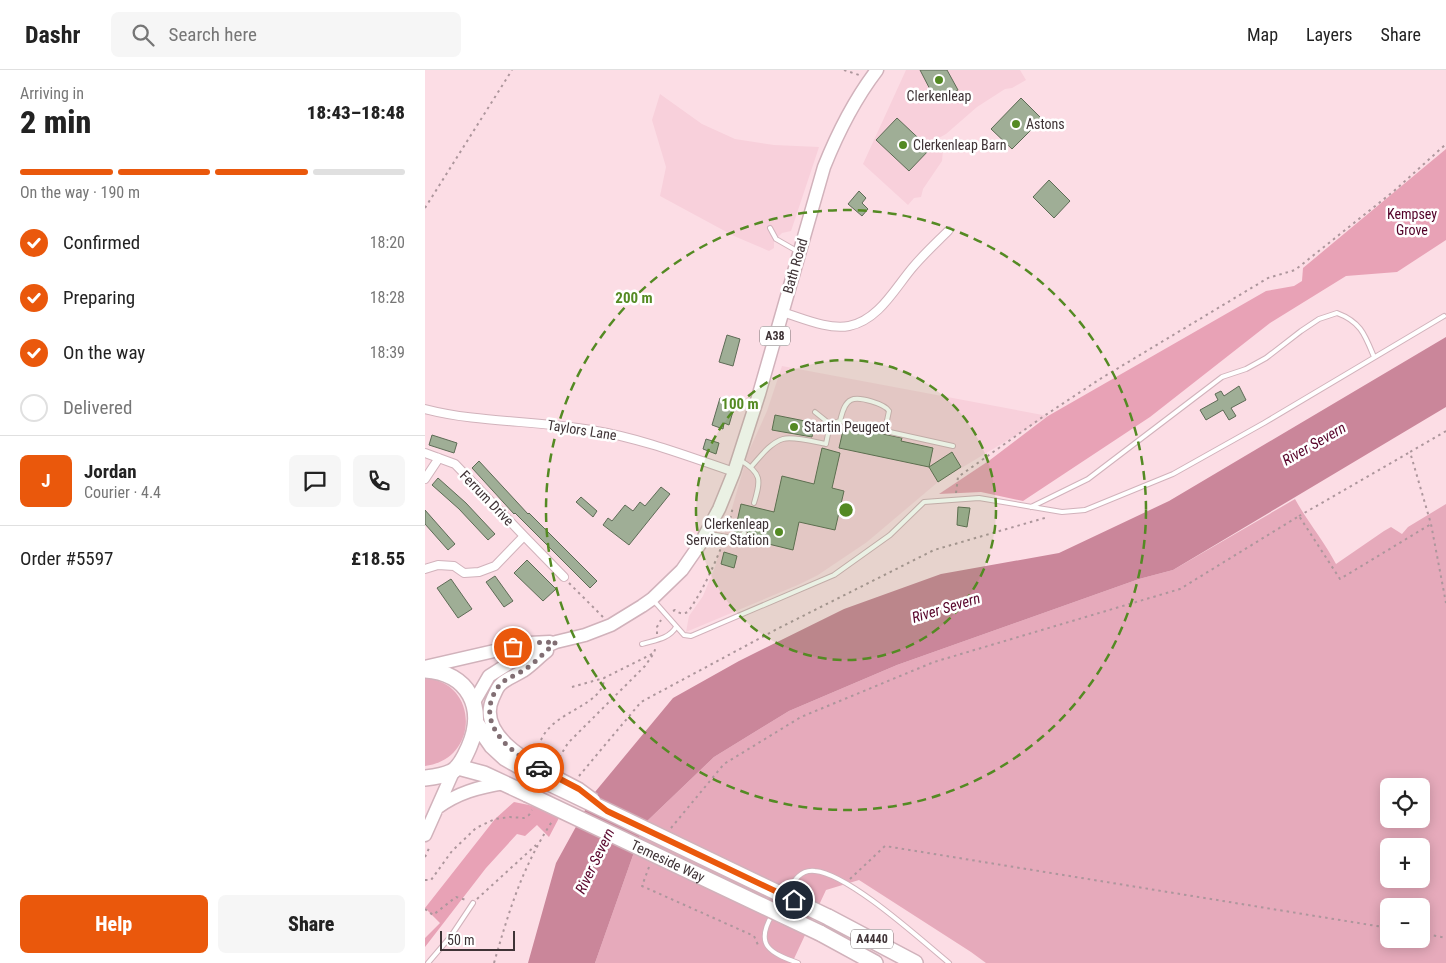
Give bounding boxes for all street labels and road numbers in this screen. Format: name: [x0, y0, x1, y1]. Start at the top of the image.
street label: Bath Road: [780, 237, 810, 295]
road number: A38: [760, 326, 790, 346]
street label: Taylors Lane: [546, 417, 618, 443]
street label: Ferrum Drive: [457, 467, 517, 529]
street label: Temeside Way: [629, 837, 707, 885]
road number: A4440: [851, 930, 893, 949]

